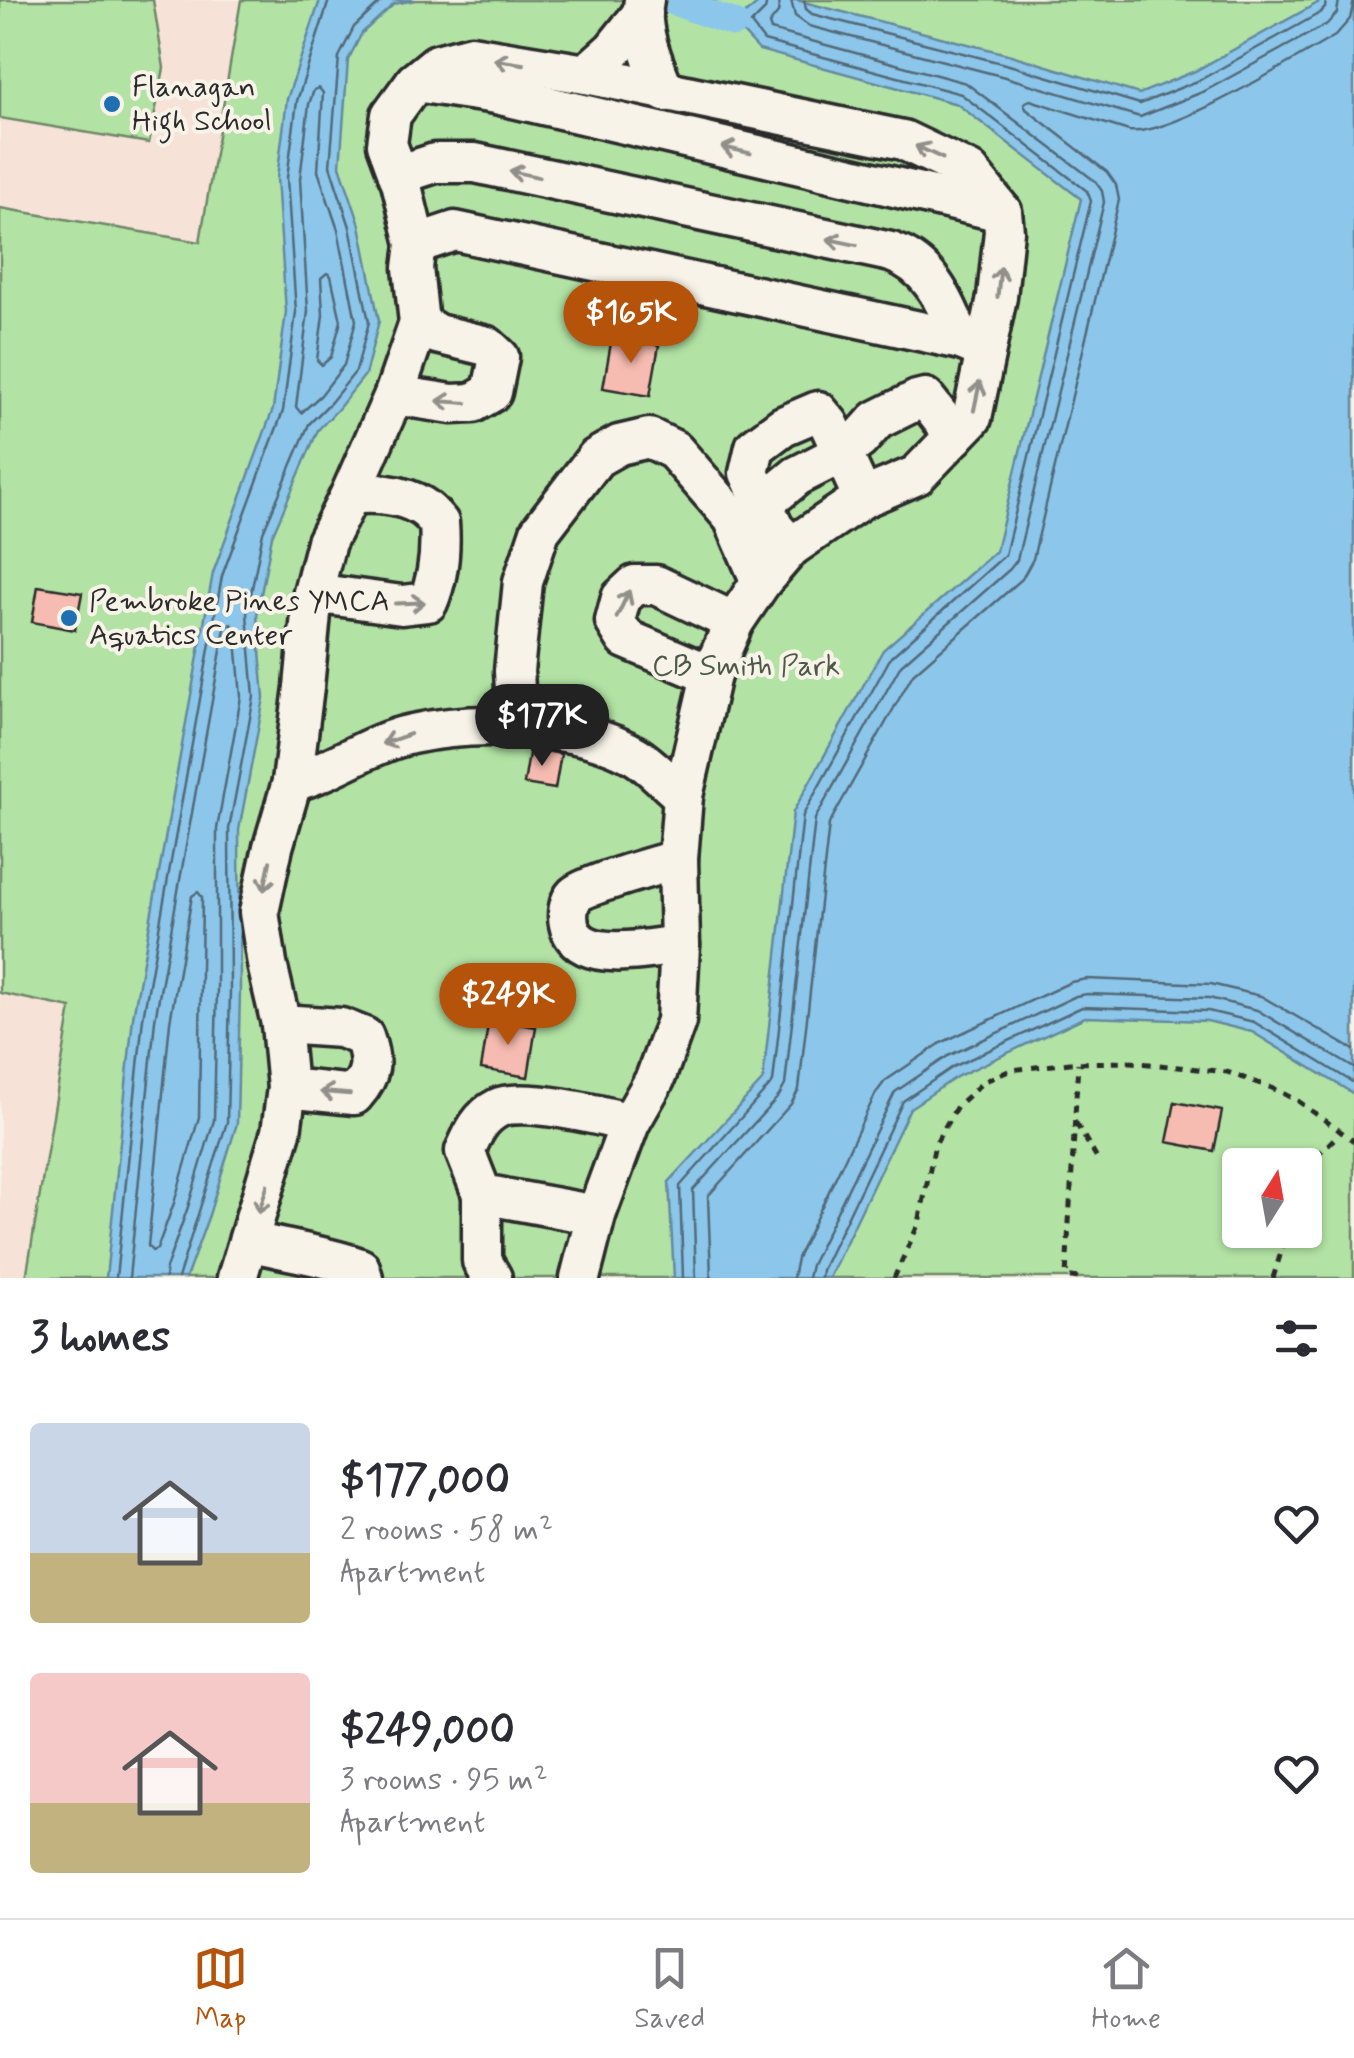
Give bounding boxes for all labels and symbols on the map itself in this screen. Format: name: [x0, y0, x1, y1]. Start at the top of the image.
one-way arrow: [493, 52, 526, 70]
place label: Flanagan High School: [132, 68, 272, 144]
marker: Flanagan High School: [101, 93, 123, 115]
one-way arrow: [721, 140, 753, 158]
one-way arrow: [914, 142, 944, 161]
one-way arrow: [509, 163, 541, 182]
one-way arrow: [827, 231, 859, 250]
one-way arrow: [990, 266, 1009, 298]
pin: $165K: [561, 281, 701, 366]
one-way arrow: [969, 381, 987, 413]
one-way arrow: [436, 392, 468, 411]
place label: Pembroke Pines YMCA Aquatics Center: [89, 582, 390, 655]
one-way arrow: [615, 590, 633, 620]
one-way arrow: [393, 593, 425, 612]
marker: Pembroke Pines YMCA Aquatics Center: [58, 607, 80, 629]
park label: CB Smith Park: [652, 647, 840, 686]
pin: $177K: [472, 684, 612, 769]
one-way arrow: [381, 732, 413, 750]
one-way arrow: [257, 859, 275, 891]
pin: $249K: [438, 963, 578, 1048]
one-way arrow: [320, 1083, 352, 1102]
north arrow: [1222, 1148, 1322, 1248]
one-way arrow: [253, 1183, 271, 1215]

